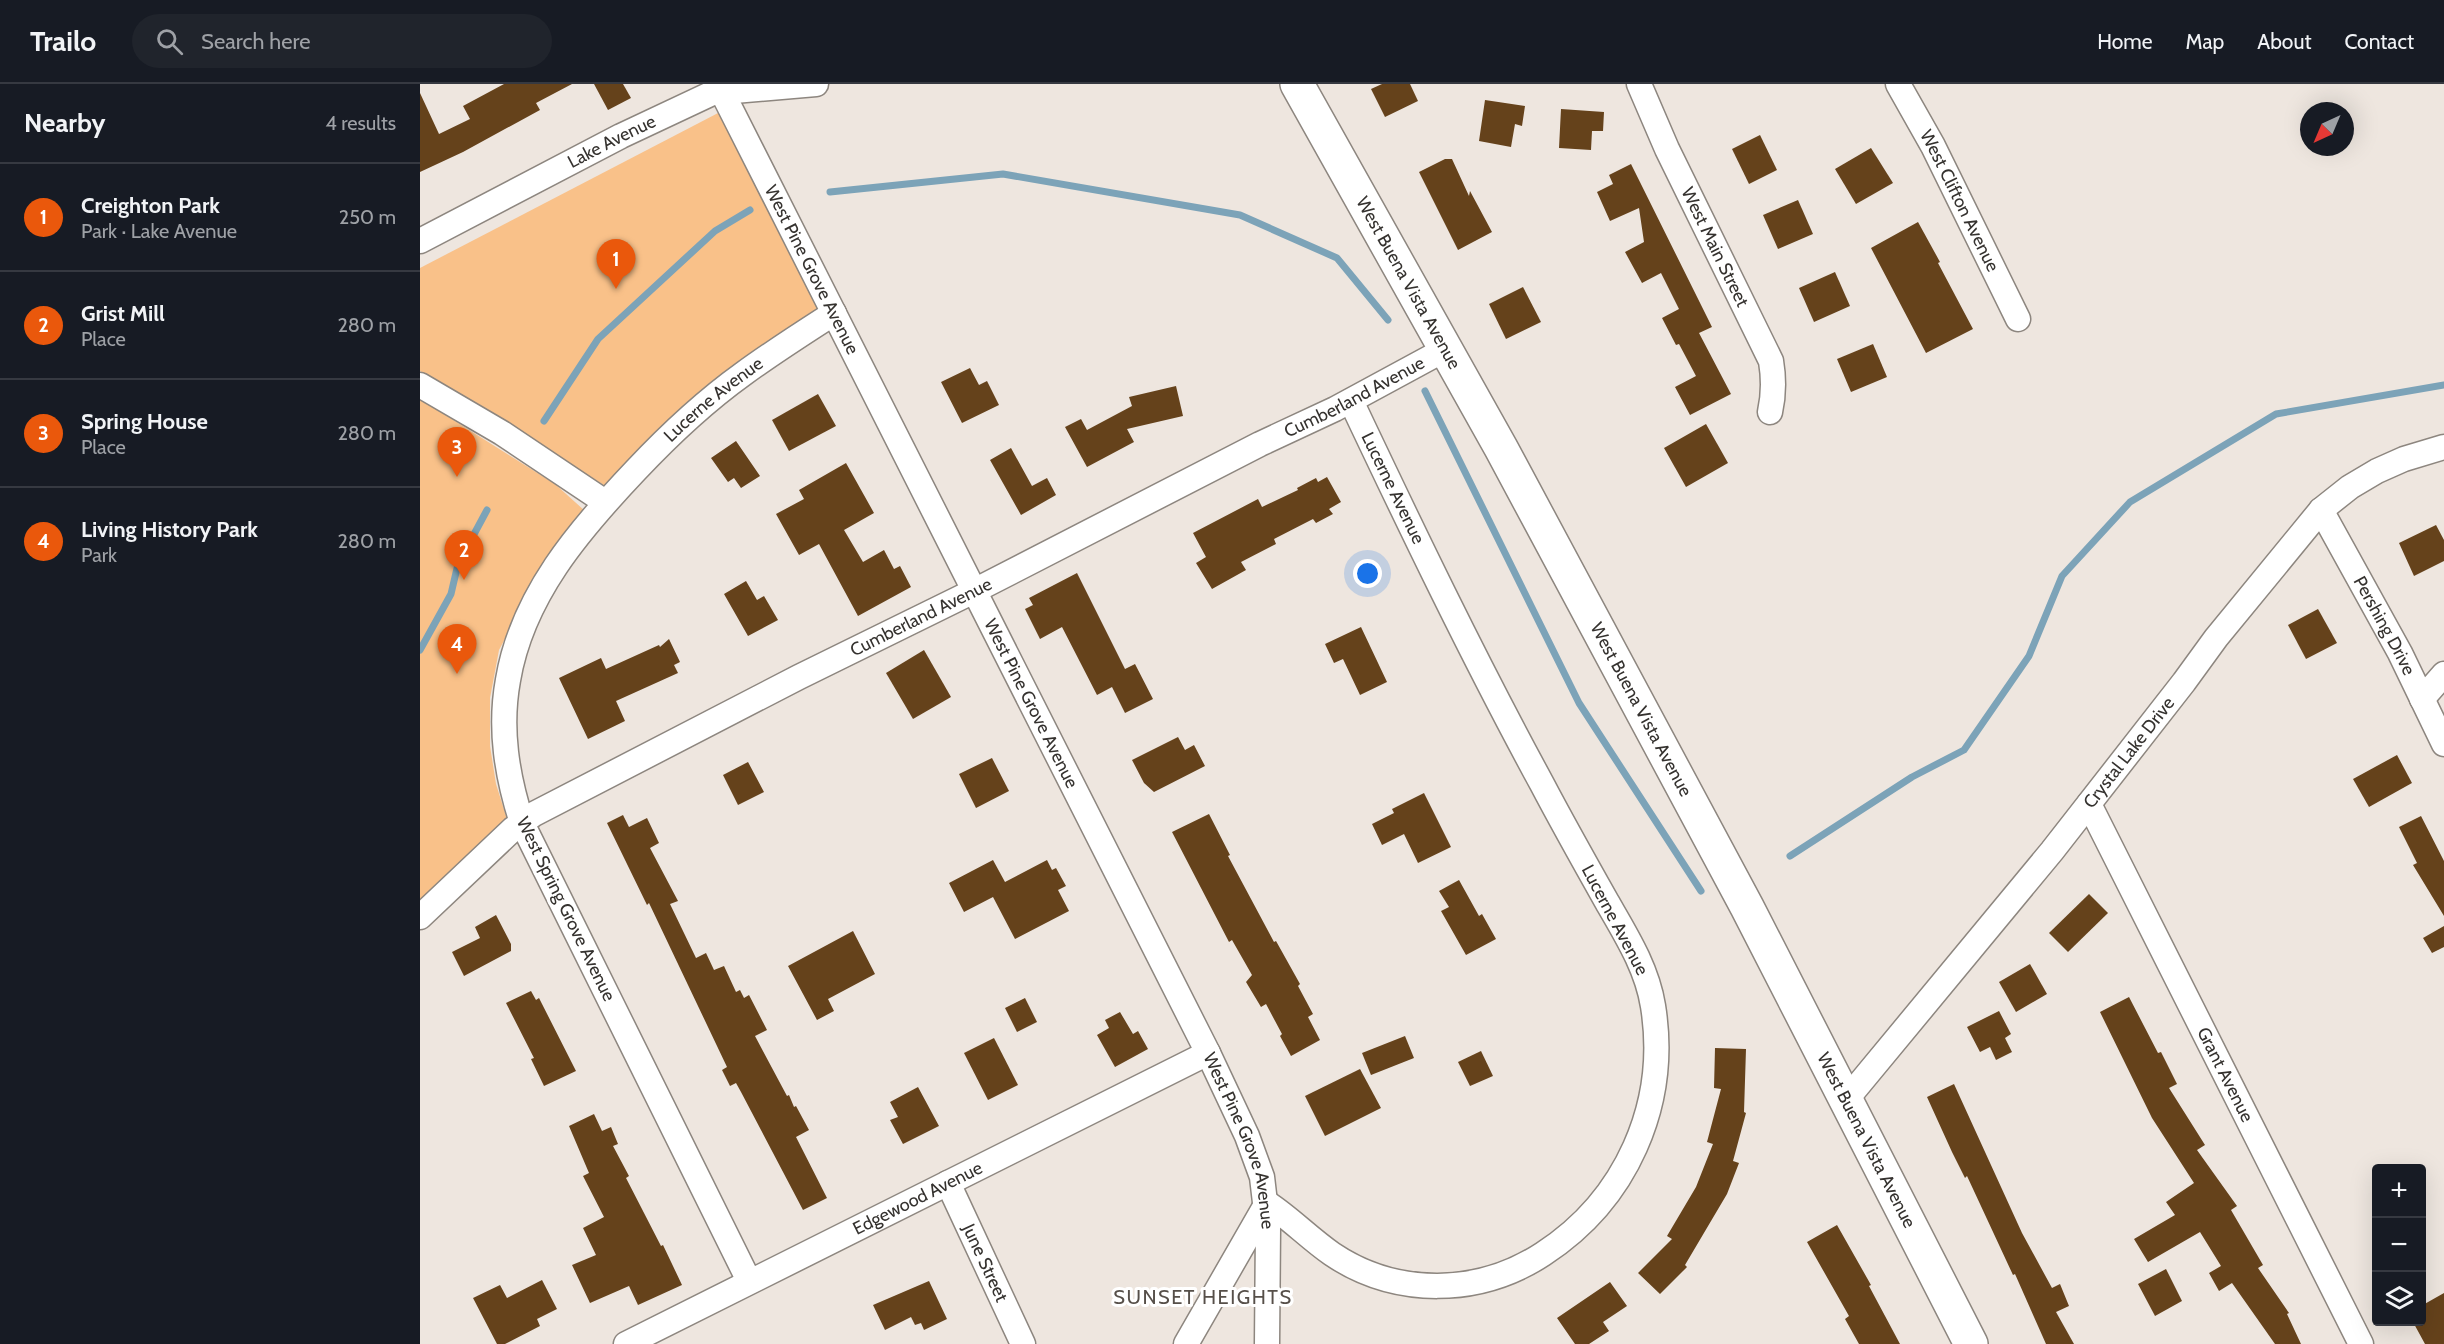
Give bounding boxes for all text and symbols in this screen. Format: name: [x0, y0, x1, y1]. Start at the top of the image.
search box: [132, 14, 552, 68]
text: Trailo: [30, 24, 96, 58]
icon: search: [153, 25, 186, 58]
text: Search here: [201, 28, 310, 55]
text: Home: [2097, 29, 2153, 54]
text: Map: [2186, 29, 2224, 54]
text: About: [2257, 29, 2311, 54]
text: Contact: [2344, 29, 2414, 54]
north arrow: [2300, 102, 2354, 156]
text: Nearby: [24, 107, 105, 139]
street label: Lake Avenue: [564, 110, 659, 173]
text: 4 results: [325, 111, 396, 135]
street label: West Clifton Avenue: [1915, 126, 2004, 275]
street label: West Pine Grove Avenue: [760, 181, 864, 358]
street label: West Main Street: [1676, 184, 1754, 311]
text: Creighton Park: [81, 192, 220, 219]
street label: West Buena Vista Avenue: [1351, 193, 1466, 373]
text: 1: [40, 205, 47, 229]
text: 250 m: [339, 205, 396, 229]
text: Park · Lake Avenue: [81, 219, 237, 243]
pin: 1: [596, 240, 636, 289]
text: Grist Mill: [81, 300, 165, 327]
text: 2: [38, 313, 49, 337]
text: 280 m: [337, 313, 396, 337]
text: Place: [81, 327, 126, 351]
street label: Lucerne Avenue: [659, 352, 767, 446]
street label: Cumberland Avenue: [1280, 352, 1428, 442]
text: Spring House: [81, 408, 208, 435]
text: 3: [38, 421, 49, 445]
text: 280 m: [337, 421, 396, 445]
pin: 3: [438, 428, 477, 477]
street label: Lucerne Avenue: [1356, 428, 1430, 548]
text: Place: [81, 435, 126, 459]
text: Living History Park: [81, 516, 258, 543]
text: 4: [37, 529, 50, 553]
text: 280 m: [337, 529, 396, 553]
pin: 2: [444, 530, 483, 580]
text: Park: [81, 543, 117, 567]
your location: [1353, 559, 1382, 588]
street label: Pershing Drive: [2349, 572, 2420, 679]
street label: Cumberland Avenue: [846, 573, 995, 661]
street label: West Pine Grove Avenue: [979, 615, 1083, 792]
street label: West Buena Vista Avenue: [1586, 619, 1697, 800]
pin: 4: [438, 624, 477, 674]
street label: Crystal Lake Drive: [2079, 693, 2179, 813]
street label: West Spring Grove Avenue: [512, 813, 620, 1005]
street label: Lucerne Avenue: [1577, 861, 1653, 979]
street label: Grant Avenue: [2192, 1023, 2258, 1126]
street label: West Pine Grove Avenue: [1198, 1049, 1279, 1230]
street label: West Buena Vista Avenue: [1812, 1049, 1921, 1232]
street label: Edgewood Avenue: [849, 1157, 986, 1240]
map controls: [2372, 1164, 2426, 1326]
button: +: [2372, 1164, 2426, 1218]
button: −: [2372, 1218, 2426, 1272]
street label: June Street: [957, 1219, 1013, 1305]
button: layers: [2372, 1272, 2426, 1326]
district label: SUNSET HEIGHTS: [1113, 1285, 1293, 1309]

